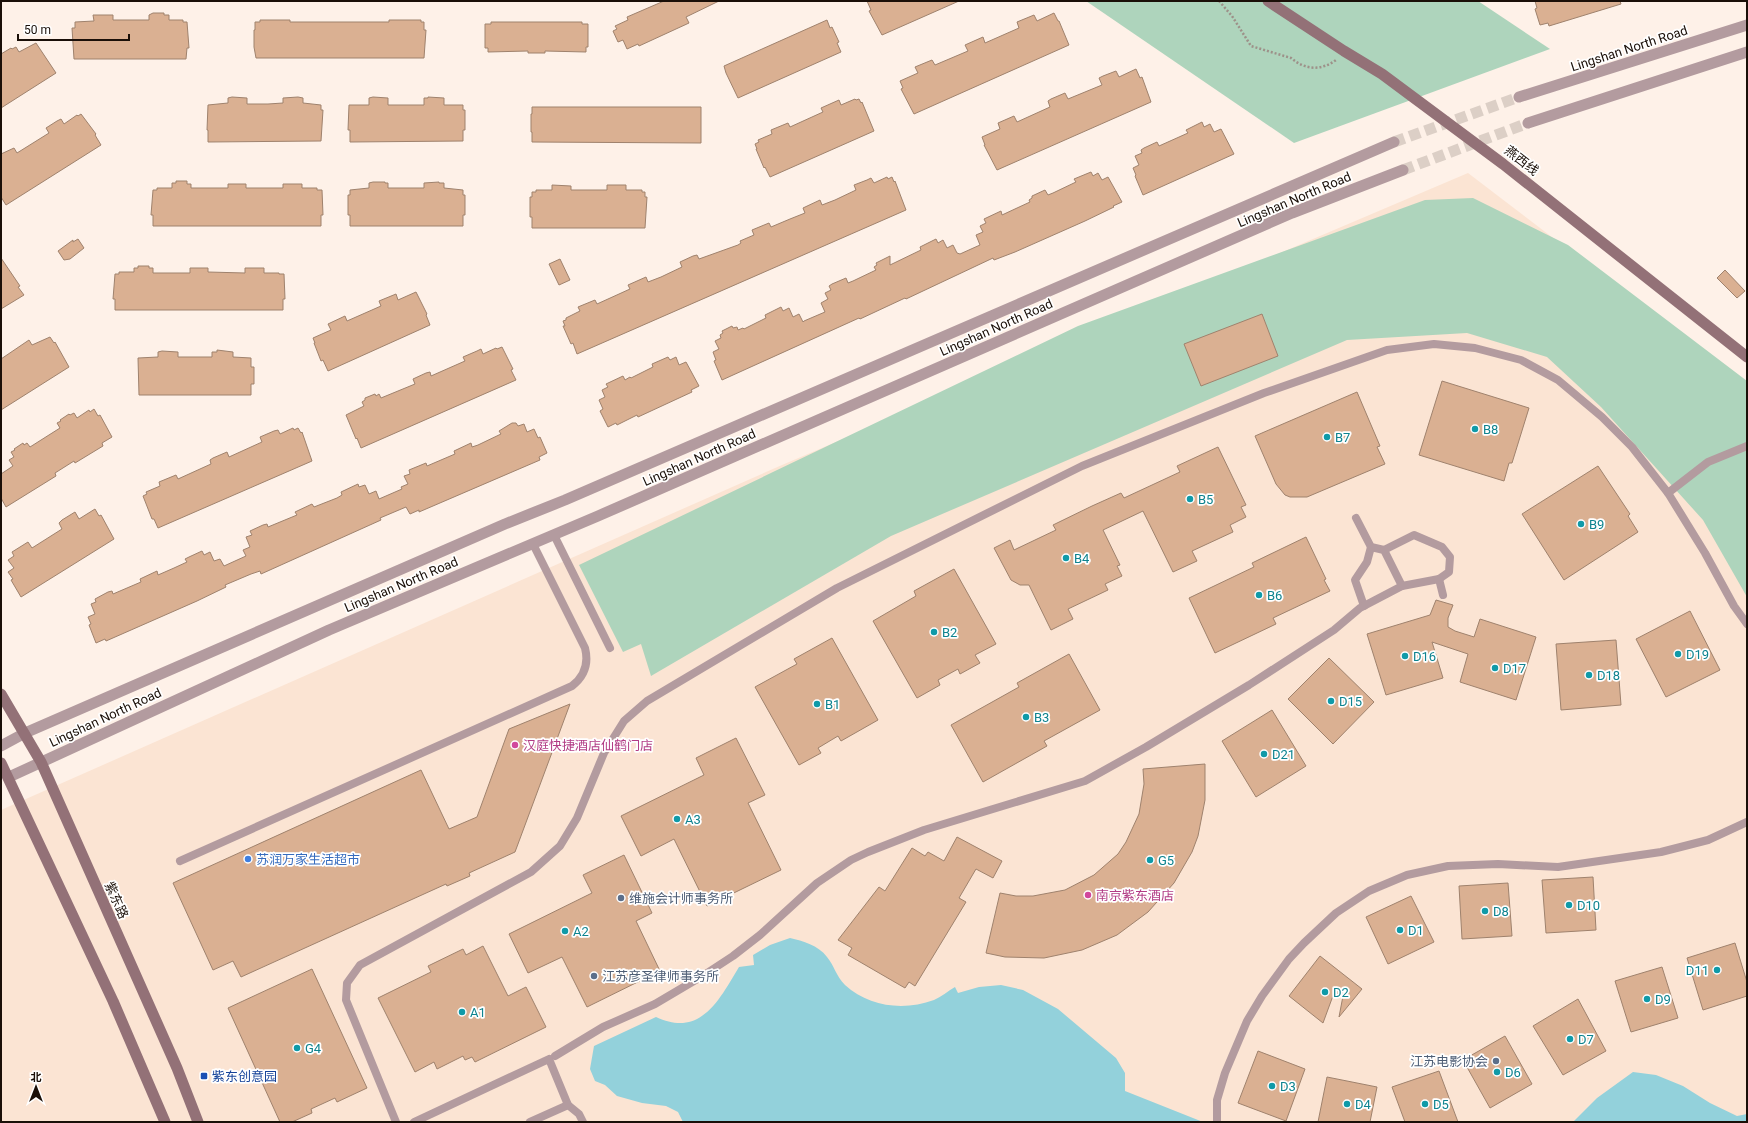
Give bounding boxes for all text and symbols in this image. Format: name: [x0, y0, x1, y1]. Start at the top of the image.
scale bar: [18, 16, 129, 42]
text: 50 m: [24, 23, 51, 37]
street label: Lingshan North Road: [1569, 23, 1689, 74]
street label: 燕西线: [1502, 142, 1542, 178]
street label: Lingshan North Road: [1235, 169, 1353, 230]
street label: Lingshan North Road: [937, 296, 1055, 359]
place label: B8: [1483, 422, 1498, 437]
marker: B8: [1470, 424, 1480, 434]
street label: Lingshan North Road: [640, 426, 758, 489]
place label: B7: [1335, 430, 1350, 445]
marker: B7: [1322, 432, 1332, 442]
place label: B5: [1198, 492, 1213, 507]
marker: B5: [1185, 494, 1195, 504]
place label: B9: [1589, 517, 1604, 532]
marker: B9: [1576, 519, 1586, 529]
place label: B4: [1074, 551, 1090, 566]
marker: B4: [1061, 553, 1071, 563]
street label: Lingshan North Road: [342, 554, 460, 615]
place label: B6: [1267, 588, 1282, 603]
marker: B6: [1254, 590, 1264, 600]
place label: B2: [942, 625, 957, 640]
marker: B2: [929, 627, 939, 637]
place label: D19: [1686, 647, 1709, 662]
place label: D16: [1413, 649, 1436, 664]
marker: D19: [1673, 649, 1683, 659]
marker: D16: [1400, 651, 1410, 661]
place label: D17: [1503, 661, 1526, 676]
marker: D17: [1490, 663, 1500, 673]
place label: D18: [1597, 668, 1620, 683]
marker: D18: [1584, 670, 1594, 680]
street label: Lingshan North Road: [47, 685, 164, 750]
place label: D15: [1339, 694, 1362, 709]
marker: D15: [1326, 696, 1336, 706]
place label: B1: [825, 697, 840, 712]
marker: B1: [812, 699, 822, 709]
place label: B3: [1034, 710, 1049, 725]
marker: B3: [1021, 712, 1031, 722]
place label: 汉庭快捷酒店仙鹤门店: [523, 738, 653, 753]
marker: 汉庭快捷酒店仙鹤门店: [510, 740, 520, 750]
place label: D21: [1272, 747, 1295, 762]
marker: D21: [1259, 749, 1269, 759]
place label: A3: [685, 812, 701, 827]
marker: A3: [672, 814, 682, 824]
place label: 苏润万家生活超市: [256, 852, 360, 867]
place label: G5: [1158, 853, 1174, 868]
marker: 苏润万家生活超市: [243, 854, 253, 864]
marker: G5: [1145, 855, 1155, 865]
street label: 紫东路: [102, 879, 131, 921]
place label: 南京紫东酒店: [1096, 888, 1174, 903]
marker: 南京紫东酒店: [1083, 890, 1093, 900]
place label: 维施会计师事务所: [629, 891, 733, 906]
marker: 维施会计师事务所: [616, 893, 626, 903]
place label: D10: [1577, 898, 1600, 913]
marker: D10: [1564, 900, 1574, 910]
place label: D8: [1493, 904, 1509, 919]
marker: D8: [1480, 906, 1490, 916]
place label: D1: [1408, 923, 1424, 938]
place label: A2: [573, 924, 589, 939]
marker: D1: [1395, 925, 1405, 935]
marker: A2: [560, 926, 570, 936]
place label: D11: [1686, 963, 1709, 978]
marker: D11: [1712, 965, 1722, 975]
place label: 江苏彦圣律师事务所: [602, 969, 719, 984]
marker: 江苏彦圣律师事务所: [589, 971, 599, 981]
place label: D2: [1333, 985, 1349, 1000]
marker: D2: [1320, 987, 1330, 997]
place label: D9: [1655, 992, 1671, 1007]
marker: D9: [1642, 994, 1652, 1004]
place label: A1: [470, 1005, 486, 1020]
marker: A1: [457, 1007, 467, 1017]
place label: D7: [1578, 1032, 1594, 1047]
marker: D7: [1565, 1034, 1575, 1044]
place label: G4: [305, 1041, 322, 1056]
marker: G4: [292, 1043, 302, 1053]
place label: 江苏电影协会: [1410, 1054, 1488, 1069]
marker: 江苏电影协会: [1491, 1056, 1501, 1066]
place label: D6: [1505, 1065, 1521, 1080]
north arrow: [16, 1067, 56, 1107]
marker: D6: [1492, 1067, 1502, 1077]
place label: 紫东创意园: [212, 1069, 277, 1084]
text: 北: [31, 1071, 42, 1084]
marker: 紫东创意园: [199, 1071, 209, 1081]
place label: D3: [1280, 1079, 1296, 1094]
marker: D3: [1267, 1081, 1277, 1091]
place label: D4: [1355, 1097, 1372, 1112]
place label: D5: [1433, 1097, 1449, 1112]
marker: D4: [1342, 1099, 1352, 1109]
marker: D5: [1420, 1099, 1430, 1109]

